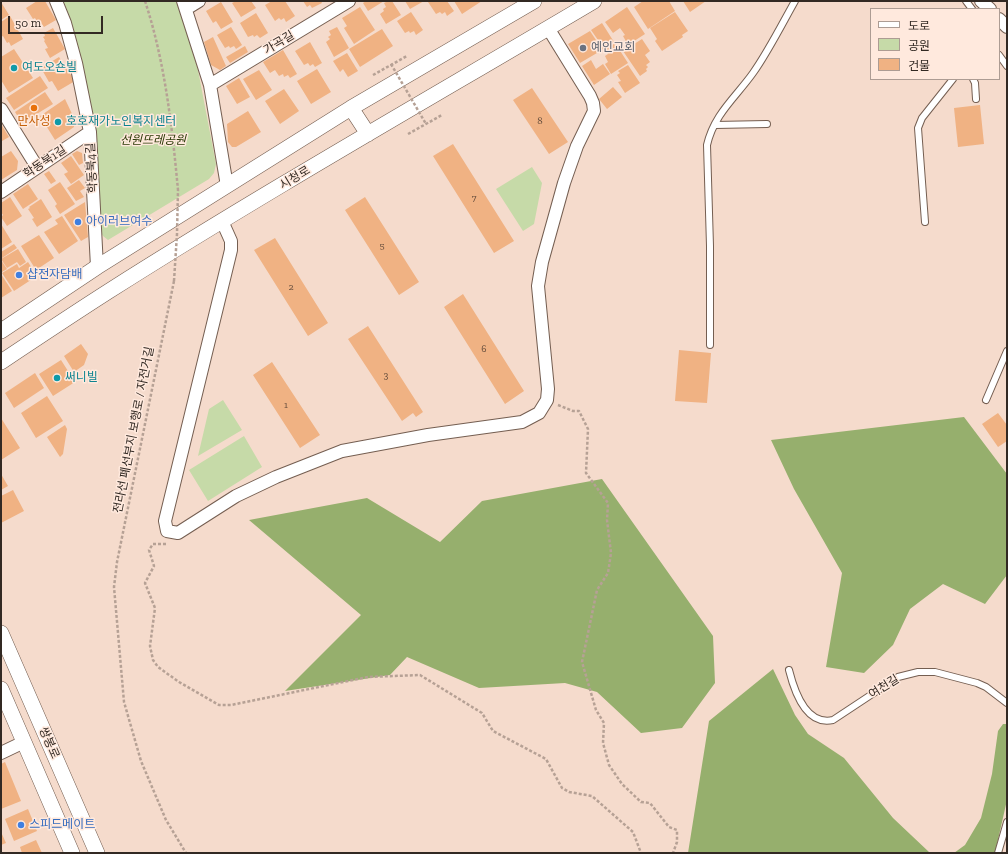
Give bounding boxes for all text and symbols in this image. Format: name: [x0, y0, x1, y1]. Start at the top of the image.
scale bar: [10, 8, 105, 34]
legend: [870, 8, 1000, 80]
text: 50 m: [15, 16, 41, 30]
text: 도로: [908, 19, 930, 33]
street label: 가곡길: [261, 28, 297, 58]
text: 공원: [908, 39, 930, 53]
place label: 예인교회: [591, 41, 635, 55]
marker: 예인교회: [578, 43, 588, 53]
text: 건물: [908, 59, 930, 73]
place label: 여도오숀빌: [22, 61, 77, 75]
marker: 여도오숀빌: [9, 63, 19, 73]
marker: 만사성: [29, 103, 39, 113]
place label: 만사성: [17, 115, 51, 129]
place label: 호호재가노인복지센터: [66, 115, 176, 129]
house number: 8: [537, 115, 543, 127]
marker: 호호재가노인복지센터: [53, 117, 63, 127]
park label: 선원뜨레공원: [120, 134, 186, 148]
street label: 학동북1길: [21, 142, 69, 182]
street label: 학동북4길: [83, 142, 101, 194]
street label: 시청로: [277, 163, 313, 193]
house number: 7: [472, 192, 476, 204]
place label: 아이러브여수: [86, 215, 152, 229]
marker: 아이러브여수: [73, 217, 83, 227]
house number: 5: [379, 240, 385, 252]
place label: 샵전자담배: [27, 268, 82, 282]
marker: 샵전자담배: [14, 270, 24, 280]
house number: 2: [288, 281, 294, 293]
house number: 6: [481, 343, 487, 355]
street label: 전라선 폐선부지 보행로 / 자전거길: [111, 345, 157, 515]
house number: 3: [384, 369, 388, 381]
place label: 써니빌: [65, 371, 98, 385]
marker: 써니빌: [52, 373, 62, 383]
house number: 1: [284, 399, 288, 411]
street label: 여천길: [866, 672, 902, 702]
street label: 쌍봉로: [36, 725, 62, 761]
place label: 스피드메이트: [29, 818, 95, 832]
marker: 스피드메이트: [16, 820, 26, 830]

